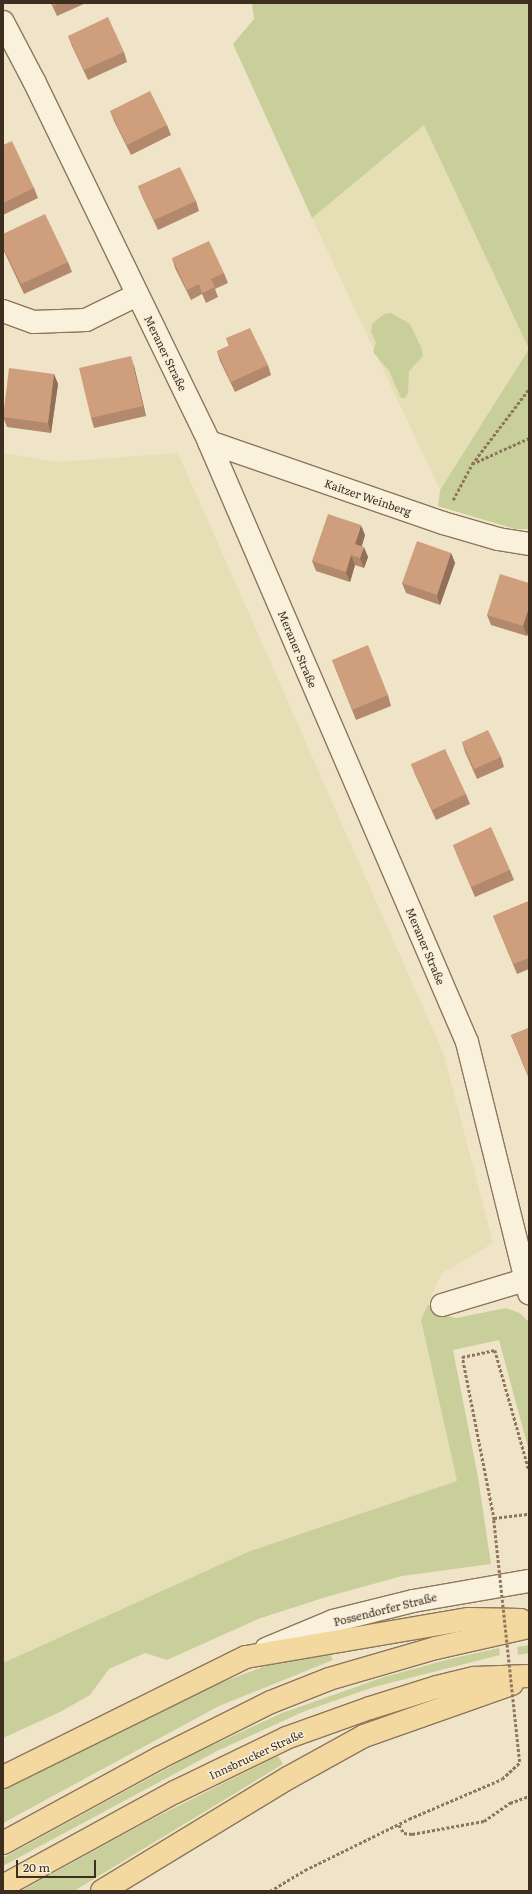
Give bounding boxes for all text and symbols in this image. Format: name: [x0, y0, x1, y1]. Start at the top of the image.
street label: Meraner Straße: [142, 313, 190, 393]
street label: Kaitzer Weinberg: [323, 476, 413, 518]
street label: Meraner Straße: [276, 608, 320, 690]
street label: Meraner Straße: [404, 905, 448, 987]
street label: Possendorfer Straße: [332, 1590, 438, 1628]
street label: Innsbrucker Straße: [207, 1726, 305, 1782]
scale bar: [18, 1852, 98, 1878]
text: 20 m: [23, 1858, 50, 1876]

